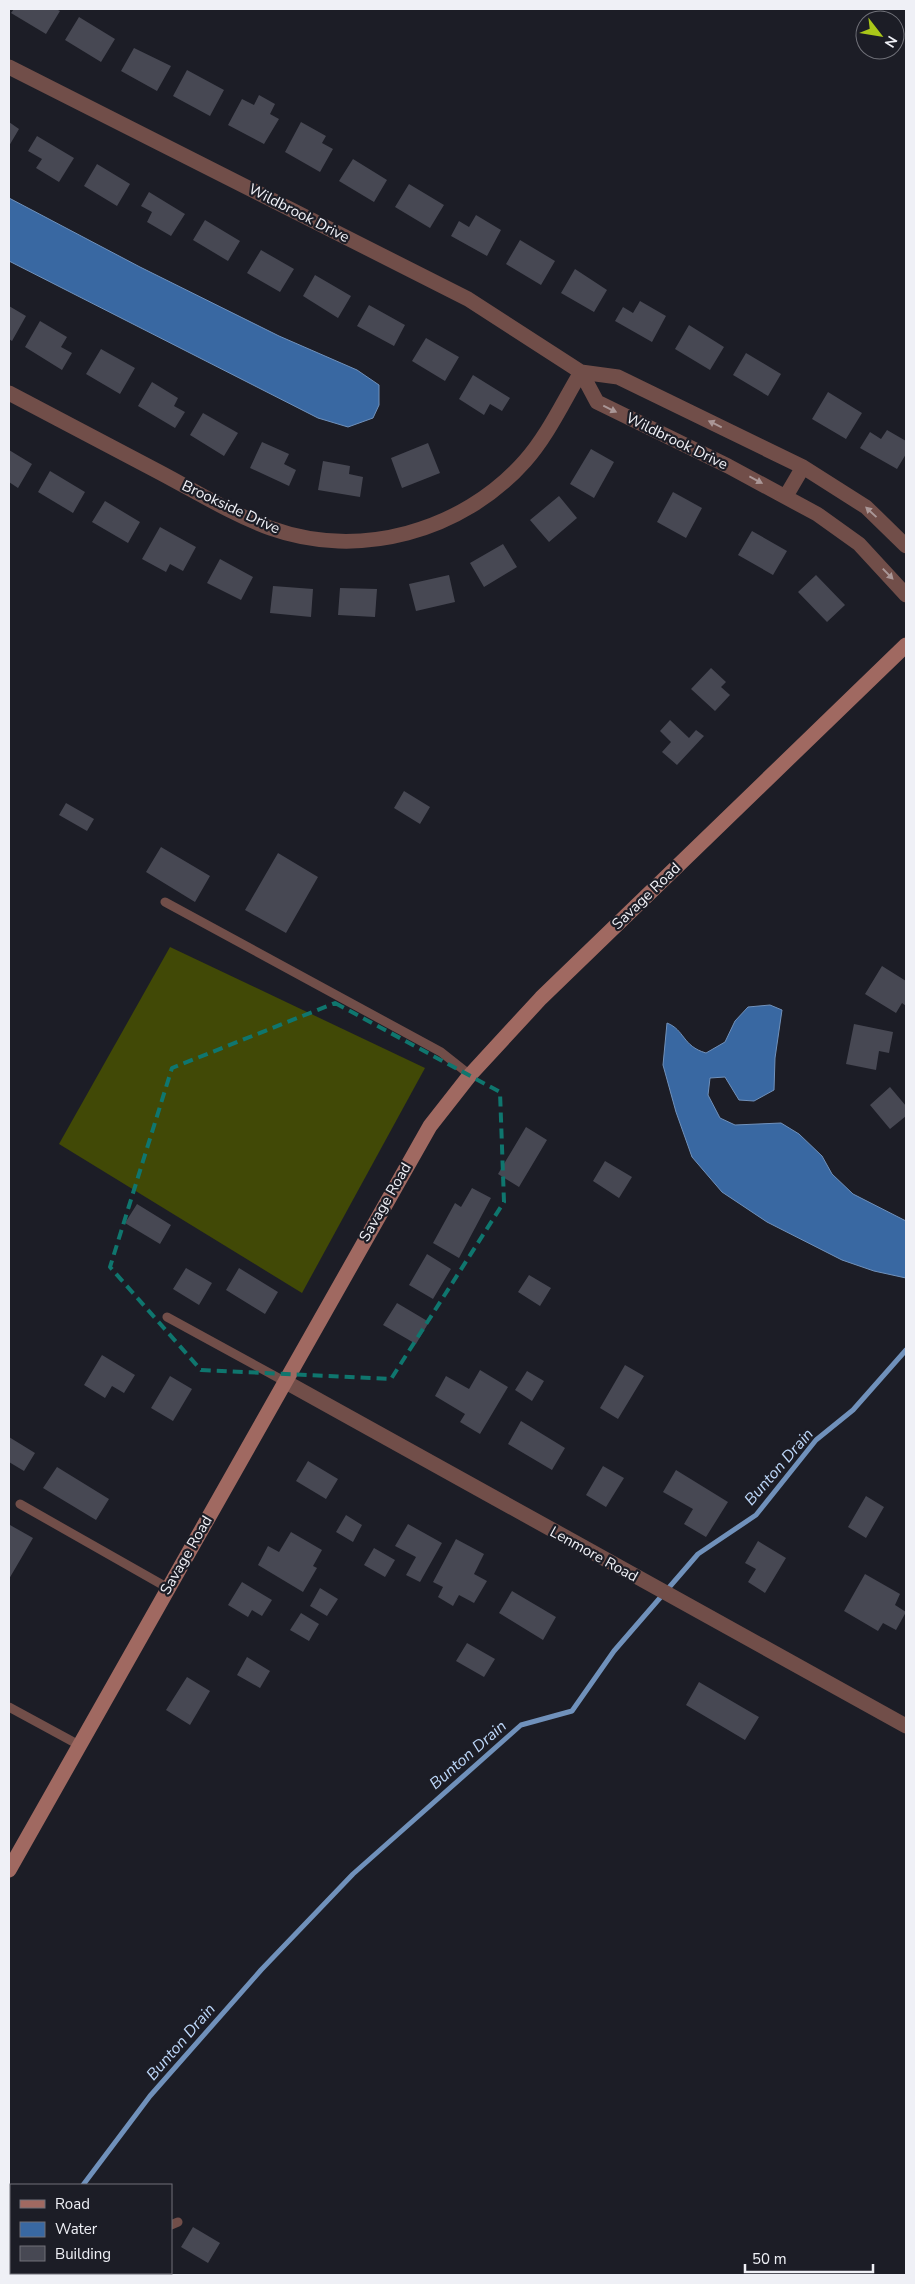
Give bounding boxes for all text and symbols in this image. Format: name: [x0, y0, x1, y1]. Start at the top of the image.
north arrow: [855, 10, 905, 60]
text: N: [880, 32, 902, 51]
street label: Wildbrook Drive: [245, 179, 353, 247]
one-way arrow: [603, 405, 617, 413]
street label: Wildbrook Drive: [623, 408, 731, 474]
one-way arrow: [707, 420, 722, 428]
street label: Brookside Drive: [179, 475, 283, 539]
one-way arrow: [749, 476, 764, 484]
one-way arrow: [865, 506, 877, 518]
one-way arrow: [882, 568, 894, 580]
street label: Savage Road: [607, 858, 685, 934]
street label: Savage Road: [354, 1159, 416, 1245]
water label: Bunton Drain: [739, 1424, 819, 1510]
street label: Savage Road: [155, 1512, 217, 1598]
street label: Lenmore Road: [546, 1522, 642, 1586]
water label: Bunton Drain: [425, 1715, 511, 1795]
water label: Bunton Drain: [141, 1999, 221, 2085]
legend: [10, 2184, 172, 2274]
text: Road: [55, 2194, 90, 2214]
text: Water: [55, 2219, 98, 2239]
scale bar: [745, 2242, 872, 2274]
text: Building: [55, 2244, 111, 2264]
text: 50 m: [752, 2249, 787, 2269]

